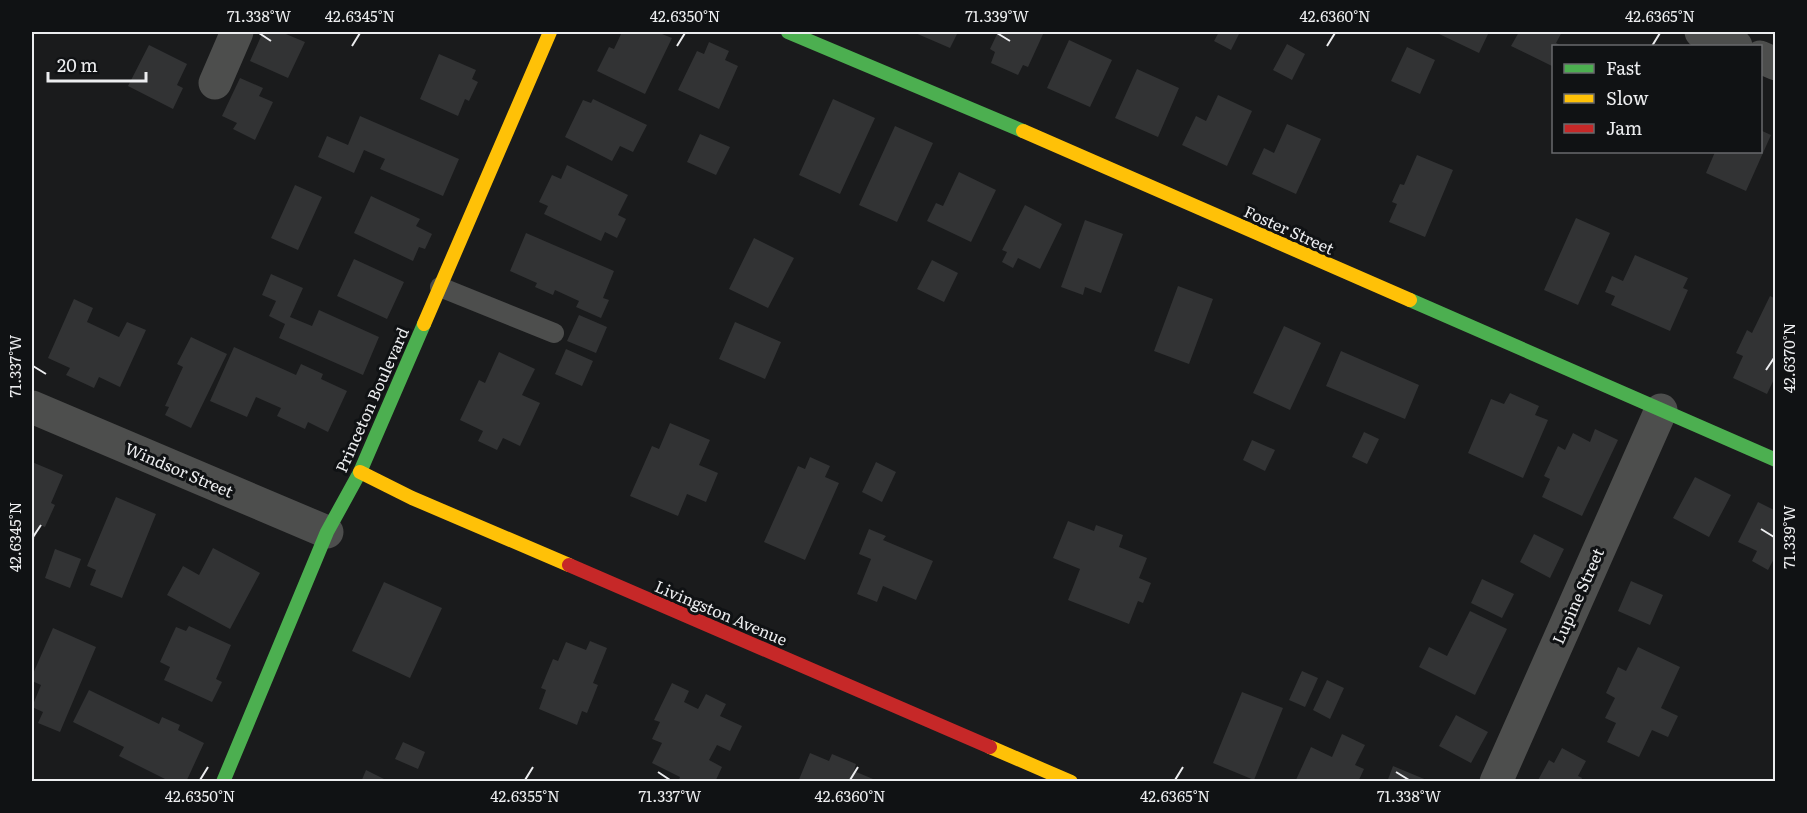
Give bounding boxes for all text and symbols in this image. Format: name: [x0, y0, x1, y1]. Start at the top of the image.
text: 71.338°W: [227, 4, 292, 27]
text: 42.6345°N: [325, 4, 395, 27]
text: 42.6350°N: [650, 4, 720, 27]
text: 71.339°W: [965, 4, 1029, 27]
text: 42.6360°N: [1299, 4, 1371, 27]
text: 42.6365°N: [1625, 4, 1695, 27]
scale bar: [48, 45, 146, 83]
legend: [1552, 45, 1762, 153]
text: 20 m: [57, 51, 98, 78]
text: Fast: [1606, 54, 1642, 81]
text: Slow: [1606, 84, 1649, 111]
text: Jam: [1606, 114, 1642, 141]
street label: Foster Street: [1240, 199, 1339, 260]
street label: Princeton Boulevard: [328, 323, 414, 476]
text: 42.6370°N: [1777, 323, 1800, 393]
text: 71.337°W: [3, 334, 26, 398]
street label: Windsor Street: [121, 435, 238, 503]
text: 42.6345°N: [3, 502, 26, 572]
text: 71.339°W: [1777, 505, 1800, 569]
street label: Lupine Street: [1545, 543, 1609, 648]
street label: Livingston Avenue: [651, 573, 791, 651]
text: 42.6350°N: [165, 784, 235, 807]
text: 42.6355°N: [490, 784, 560, 807]
text: 71.337°W: [639, 784, 702, 807]
text: 42.6360°N: [814, 784, 886, 807]
text: 42.6365°N: [1140, 784, 1210, 807]
text: 71.338°W: [1377, 784, 1442, 807]

